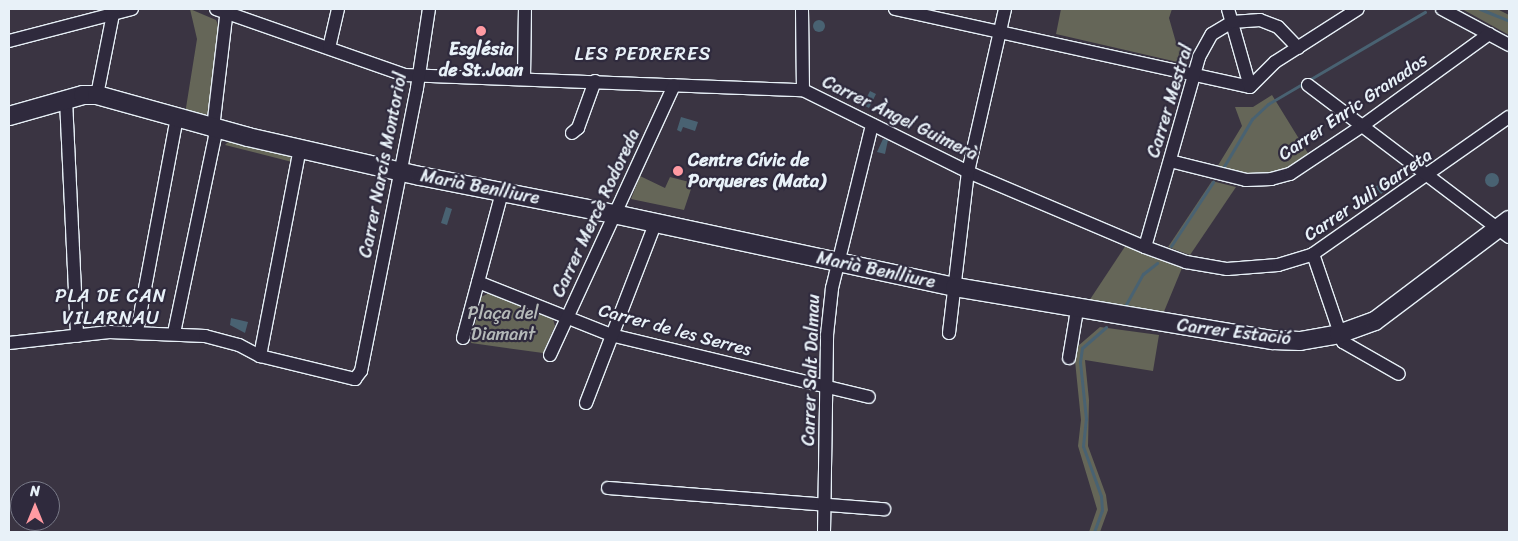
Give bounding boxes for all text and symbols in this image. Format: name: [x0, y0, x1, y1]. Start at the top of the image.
marker: Església de St.Joan: [475, 25, 487, 37]
place label: Església de St.Joan: [439, 39, 523, 82]
street label: Carrer Mestral: [1142, 41, 1198, 161]
district label: LES PEDRERES: [573, 43, 713, 65]
street label: Carrer Enric Granados: [1274, 49, 1432, 165]
street label: Carrer Narcís Montoriol: [354, 70, 412, 260]
street label: Carrer Àngel Guimerà: [819, 71, 981, 165]
street label: Carrer Mercè Rodoreda: [547, 125, 645, 301]
street label: Carrer Juli Garreta: [1300, 144, 1436, 246]
place label: Centre Cívic de Porqueres (Mata): [688, 150, 826, 192]
street label: Marià Benlliure: [418, 165, 542, 209]
marker: Centre Cívic de Porqueres (Mata): [672, 165, 684, 177]
street label: Marià Benlliure: [814, 247, 938, 293]
district label: PLA DE CAN VILARNAU: [54, 285, 168, 329]
street label: Carrer Salt Dalmau: [798, 294, 824, 446]
street label: Carrer de les Serres: [595, 299, 755, 361]
park label: Plaça del Diamant: [467, 303, 539, 346]
street label: Carrer Estació: [1176, 314, 1292, 350]
text: N: [30, 479, 40, 504]
north arrow: [10, 481, 60, 531]

